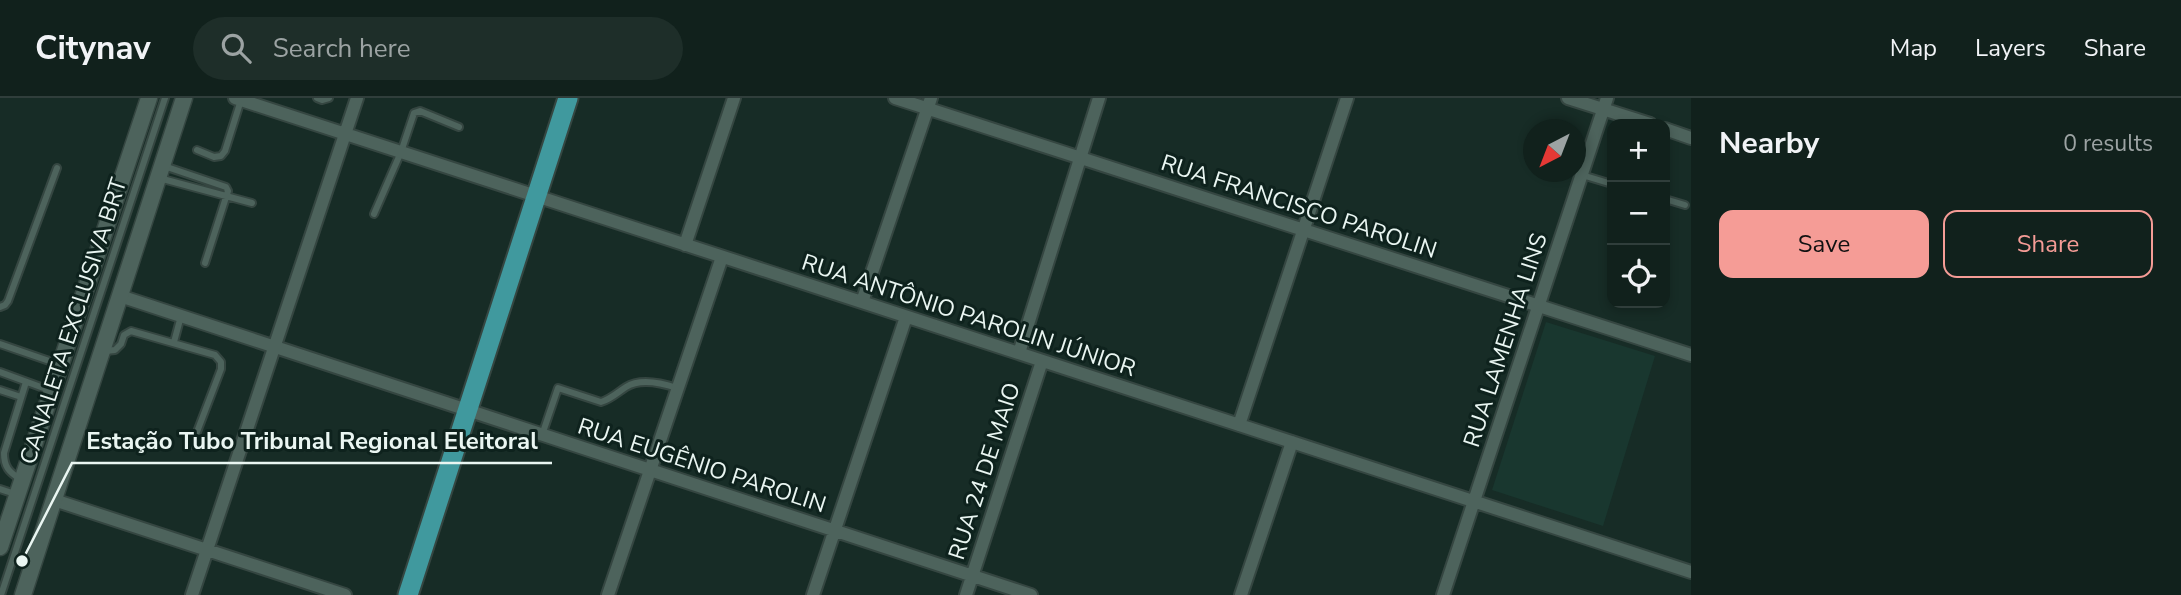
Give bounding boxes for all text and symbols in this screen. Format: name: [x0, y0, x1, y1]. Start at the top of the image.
search box: [193, 17, 683, 80]
text: Citynav: [35, 26, 151, 71]
icon: search: [217, 29, 255, 67]
text: Search here: [273, 31, 411, 66]
text: Map: [1890, 32, 1937, 64]
text: Layers: [1975, 32, 2046, 64]
text: Share: [2084, 32, 2146, 64]
north arrow: [1523, 119, 1586, 182]
map controls: [1607, 119, 1670, 308]
button: +: [1607, 119, 1670, 182]
text: Nearby: [1719, 123, 1819, 164]
text: 0 results: [2063, 128, 2153, 159]
street label: RUA FRANCISCO PAROLIN: [1157, 147, 1441, 266]
street label: CANALETA EXCLUSIVA BRT: [12, 174, 135, 468]
button: −: [1607, 182, 1670, 245]
button: Save: [1719, 210, 1929, 278]
button: Share: [1943, 210, 2153, 278]
street label: RUA LAMENHA LINS: [1456, 229, 1555, 451]
button: locate: [1607, 245, 1670, 308]
street label: RUA ANTÔNIO PAROLIN JÚNIOR: [798, 247, 1140, 384]
street label: RUA 24 DE MAIO: [941, 379, 1028, 564]
street label: RUA EUGÊNIO PAROLIN: [574, 411, 830, 520]
callout: Estação Tubo Tribunal Regional Eleitoral: [72, 418, 552, 463]
text: Estação Tubo Tribunal Regional Eleitoral: [86, 425, 538, 457]

